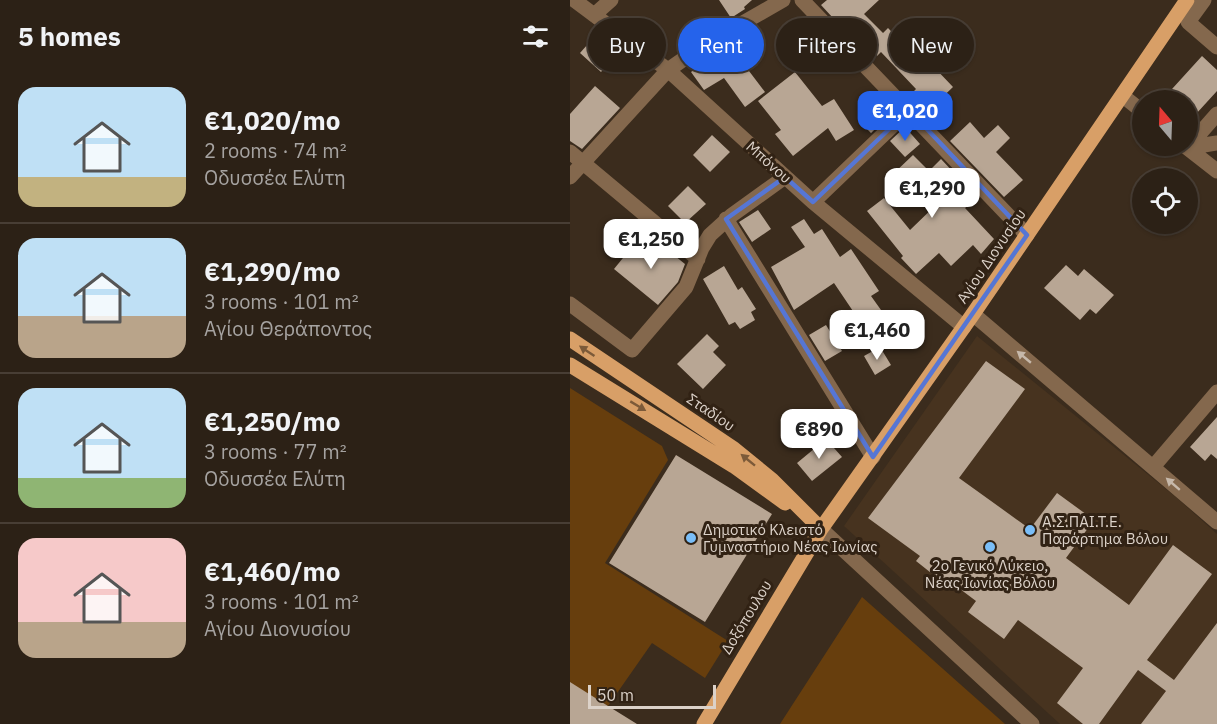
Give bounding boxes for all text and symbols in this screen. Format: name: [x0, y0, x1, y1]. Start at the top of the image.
chip: Buy: [588, 18, 666, 72]
chip: Rent: [678, 18, 764, 72]
chip: Filters: [776, 18, 877, 72]
chip: New: [889, 18, 974, 72]
text: 5 homes: [18, 19, 121, 53]
icon: filters: [519, 20, 552, 53]
north arrow: [1132, 90, 1198, 156]
map controls: [1132, 90, 1198, 234]
pin: €1,020: [856, 91, 954, 142]
text: €1,020: [872, 97, 938, 124]
text: €1,020/mo: [204, 103, 340, 137]
icon: home: [66, 111, 138, 183]
text: 2 rooms · 74 m²: [204, 137, 347, 164]
street label: Μπόνου: [742, 137, 796, 187]
text: Οδυσσέα Ελύτη: [204, 164, 346, 191]
pin: €1,290: [883, 168, 981, 219]
button: locate: [1132, 168, 1198, 234]
text: €1,290: [899, 174, 965, 201]
street label: Αγίου Διονυσίου: [952, 205, 1030, 307]
pin: €1,250: [602, 219, 700, 270]
text: €1,250: [618, 225, 684, 252]
text: €1,290/mo: [204, 254, 340, 288]
icon: home: [66, 262, 138, 334]
text: 3 rooms · 101 m²: [204, 288, 359, 315]
pin: €1,460: [828, 310, 926, 361]
text: Αγίου Θεράποντος: [204, 315, 372, 342]
text: €1,460: [844, 316, 910, 343]
one-way arrow: [579, 345, 595, 356]
one-way arrow: [1017, 351, 1032, 364]
street label: Σταδίου: [683, 389, 739, 435]
one-way arrow: [630, 400, 646, 411]
text: €1,250/mo: [204, 404, 340, 438]
pin: €890: [783, 409, 855, 460]
icon: home: [66, 412, 138, 484]
text: €890: [795, 415, 843, 442]
text: 3 rooms · 77 m²: [204, 438, 347, 465]
one-way arrow: [740, 454, 756, 467]
text: Οδυσσέα Ελύτη: [204, 465, 346, 492]
one-way arrow: [1165, 477, 1181, 490]
place label: Α.Σ.ΠΑΙ.Τ.Ε. Παράρτημα Βόλου: [1042, 512, 1168, 548]
place label: Δημοτικό Κλειστό Γυμναστήριο Νέας Ιωνίας: [703, 520, 878, 556]
marker: Α.Σ.ΠΑΙ.Τ.Ε. Παράρτημα Βόλου: [1023, 523, 1037, 537]
marker: Δημοτικό Κλειστό Γυμναστήριο Νέας Ιωνίας: [684, 531, 698, 545]
marker: 2ο Γενικό Λύκειο, Νέας Ιωνίας Βόλου: [983, 540, 997, 554]
text: €1,460/mo: [204, 554, 340, 588]
place label: 2ο Γενικό Λύκειο, Νέας Ιωνίας Βόλου: [925, 556, 1055, 592]
icon: home: [66, 562, 138, 634]
street label: Δοξόπουλου: [716, 576, 776, 658]
text: 3 rooms · 101 m²: [204, 588, 359, 615]
text: Αγίου Διονυσίου: [204, 615, 351, 642]
scale bar: [588, 682, 716, 710]
text: 50 m: [597, 685, 634, 705]

